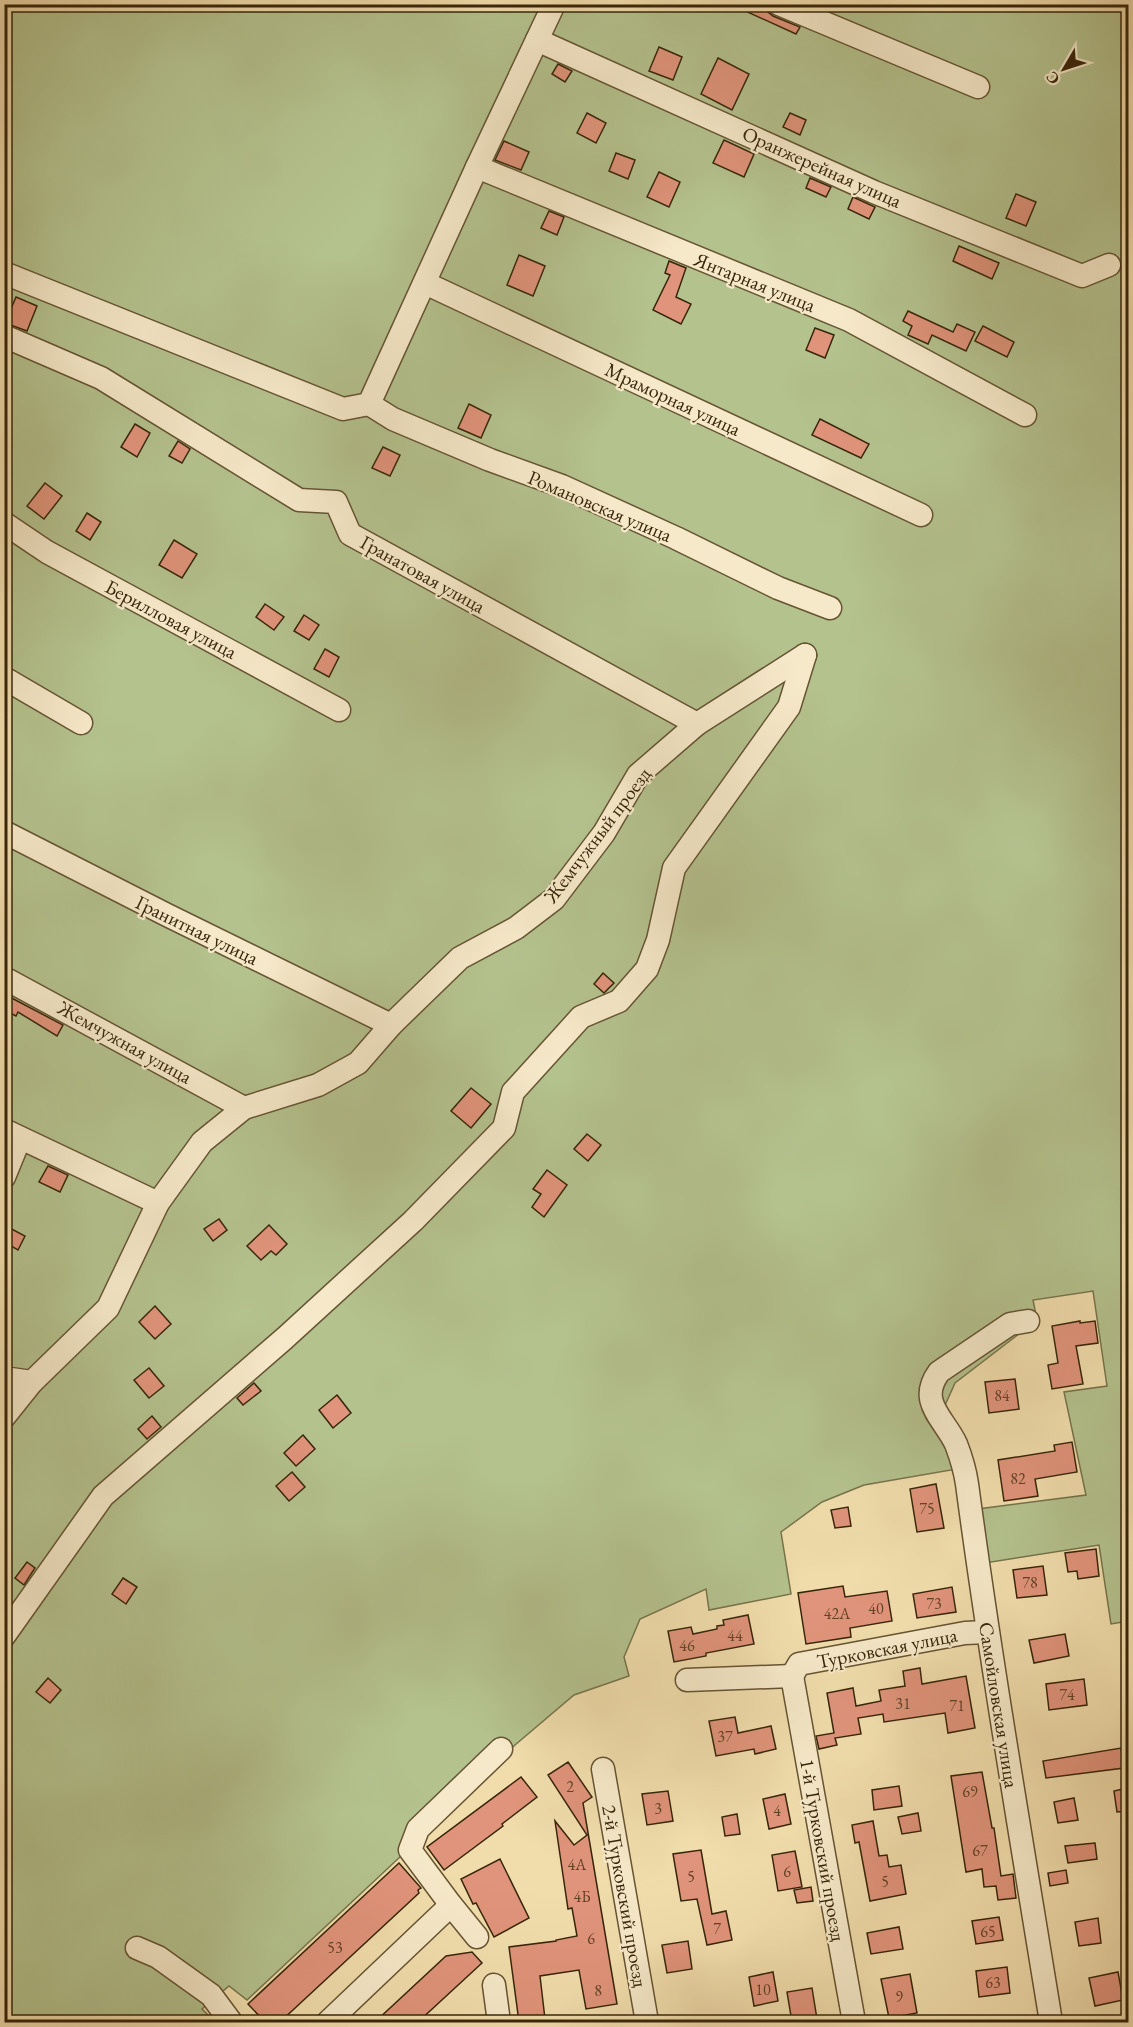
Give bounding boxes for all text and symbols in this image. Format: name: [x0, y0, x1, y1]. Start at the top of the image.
north arrow: [1034, 39, 1094, 99]
text: С: [1041, 67, 1064, 89]
street label: Оранжерейная улица: [738, 120, 906, 214]
street label: Янтарная улица: [690, 246, 819, 318]
street label: Мраморная улица: [601, 356, 745, 442]
street label: Романовская улица: [524, 464, 676, 548]
street label: Гранатовая улица: [356, 529, 490, 619]
street label: Берилловая улица: [101, 573, 241, 665]
street label: Жемчужный проезд: [537, 762, 656, 909]
street label: Гранитная улица: [131, 889, 263, 971]
street label: Жемчужная улица: [53, 994, 197, 1090]
house number: 84: [994, 1385, 1010, 1406]
house number: 82: [1010, 1468, 1026, 1489]
house number: 75: [919, 1498, 935, 1519]
house number: 78: [1022, 1572, 1038, 1593]
house number: 73: [926, 1593, 942, 1614]
house number: 40: [868, 1598, 884, 1619]
house number: 42А: [824, 1603, 851, 1624]
street label: Самойловская улица: [973, 1620, 1025, 1790]
street label: Турковская улица: [814, 1622, 960, 1674]
house number: 44: [727, 1625, 743, 1646]
house number: 46: [679, 1635, 695, 1656]
house number: 74: [1059, 1684, 1075, 1705]
house number: 31: [895, 1693, 911, 1714]
house number: 71: [949, 1695, 965, 1716]
house number: 37: [717, 1726, 733, 1747]
street label: 1-й Турковский проезд: [794, 1757, 852, 1943]
house number: 2: [566, 1776, 574, 1797]
house number: 69: [962, 1781, 978, 1802]
house number: 3: [654, 1798, 662, 1819]
house number: 4: [773, 1800, 781, 1821]
street label: 2-й Турковский проезд: [596, 1803, 654, 1989]
house number: 67: [972, 1840, 988, 1861]
house number: 4А: [568, 1854, 587, 1875]
house number: 6: [783, 1861, 791, 1882]
house number: 5: [687, 1866, 695, 1887]
house number: 5: [881, 1871, 889, 1892]
house number: 4Б: [573, 1886, 591, 1907]
house number: 7: [713, 1918, 721, 1939]
house number: 65: [980, 1921, 996, 1942]
house number: 6: [587, 1928, 595, 1949]
house number: 53: [327, 1937, 343, 1958]
house number: 63: [985, 1972, 1001, 1993]
house number: 10: [755, 1979, 771, 2000]
house number: 8: [594, 1980, 602, 2001]
house number: 9: [895, 1986, 903, 2007]

